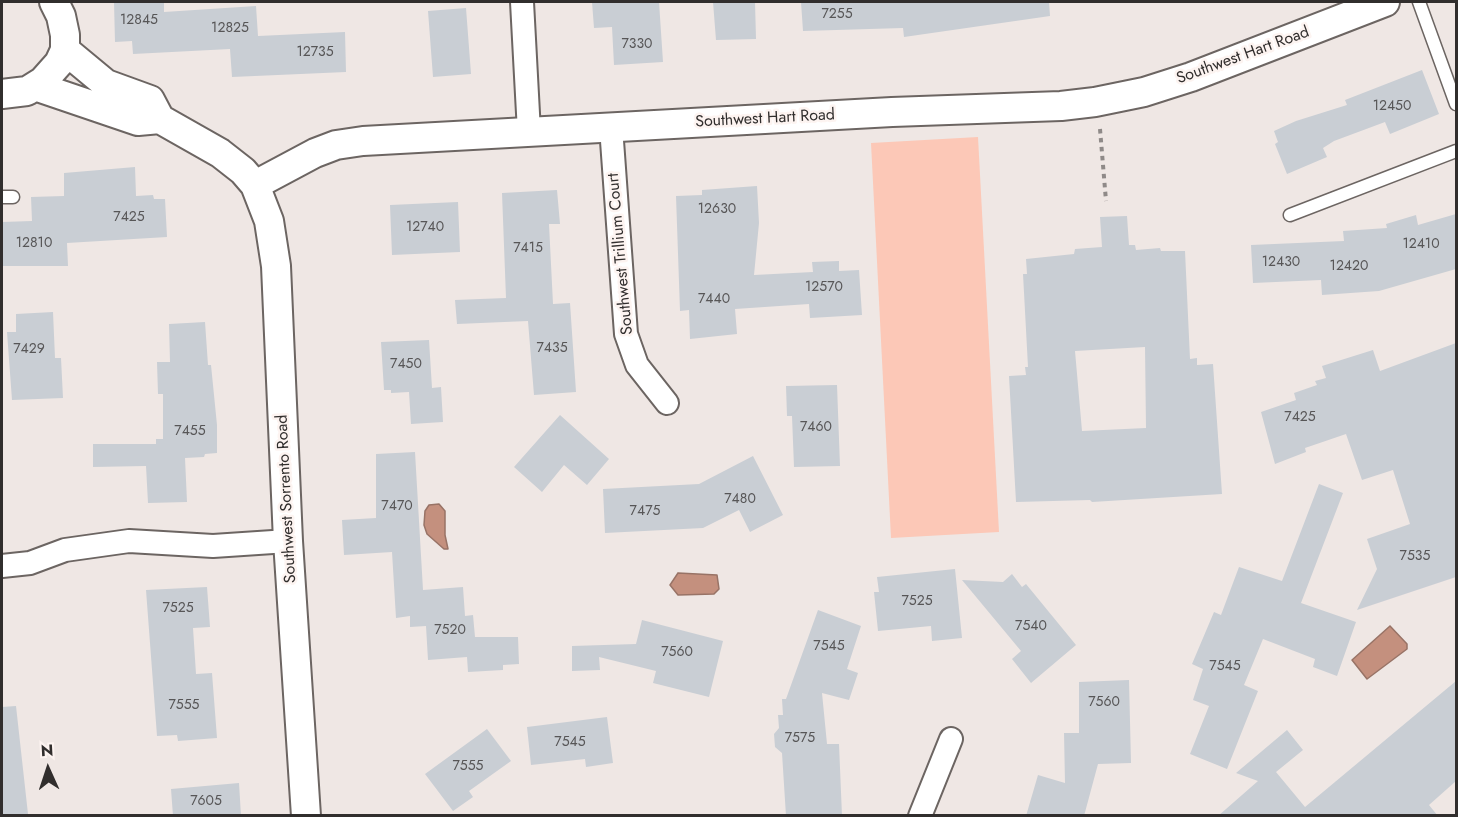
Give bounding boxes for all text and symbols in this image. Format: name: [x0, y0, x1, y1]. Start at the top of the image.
house number: 7255: [821, 7, 853, 23]
house number: 12845: [120, 13, 158, 29]
house number: 12825: [211, 21, 249, 37]
street label: Southwest Hart Road: [1174, 23, 1312, 89]
house number: 7330: [621, 37, 653, 53]
house number: 12735: [296, 45, 334, 61]
house number: 12450: [1373, 99, 1411, 115]
street label: Southwest Hart Road: [695, 106, 835, 132]
street label: Southwest Trillium Court: [604, 172, 638, 336]
house number: 12630: [698, 202, 736, 218]
house number: 7425: [113, 210, 145, 226]
house number: 12740: [406, 220, 444, 236]
house number: 12810: [16, 236, 52, 252]
house number: 12410: [1402, 237, 1440, 253]
house number: 7415: [513, 241, 543, 257]
house number: 12430: [1262, 255, 1300, 271]
house number: 12420: [1330, 259, 1368, 275]
house number: 12570: [805, 280, 843, 296]
house number: 7440: [698, 292, 730, 308]
house number: 7435: [536, 341, 568, 357]
house number: 7429: [13, 342, 45, 358]
house number: 7450: [390, 357, 422, 373]
house number: 7425: [1284, 410, 1316, 426]
street label: Southwest Sorrento Road: [273, 414, 301, 584]
house number: 7460: [800, 420, 832, 436]
house number: 7455: [174, 424, 206, 440]
house number: 7480: [724, 492, 756, 508]
house number: 7470: [381, 499, 413, 515]
house number: 7475: [630, 504, 660, 520]
house number: 7535: [1400, 549, 1430, 565]
house number: 7525: [901, 594, 933, 610]
house number: 7525: [162, 601, 194, 617]
house number: 7540: [1015, 619, 1047, 635]
house number: 7520: [434, 623, 466, 639]
house number: 7545: [813, 639, 845, 655]
house number: 7560: [661, 645, 693, 661]
house number: 7545: [1209, 659, 1241, 675]
house number: 7560: [1088, 695, 1120, 711]
house number: 7555: [168, 698, 200, 714]
house number: 7575: [785, 731, 815, 747]
house number: 7545: [554, 735, 586, 751]
north arrow: [18, 739, 78, 799]
text: N: [40, 739, 54, 762]
house number: 7555: [452, 759, 484, 775]
house number: 7605: [190, 794, 222, 810]

